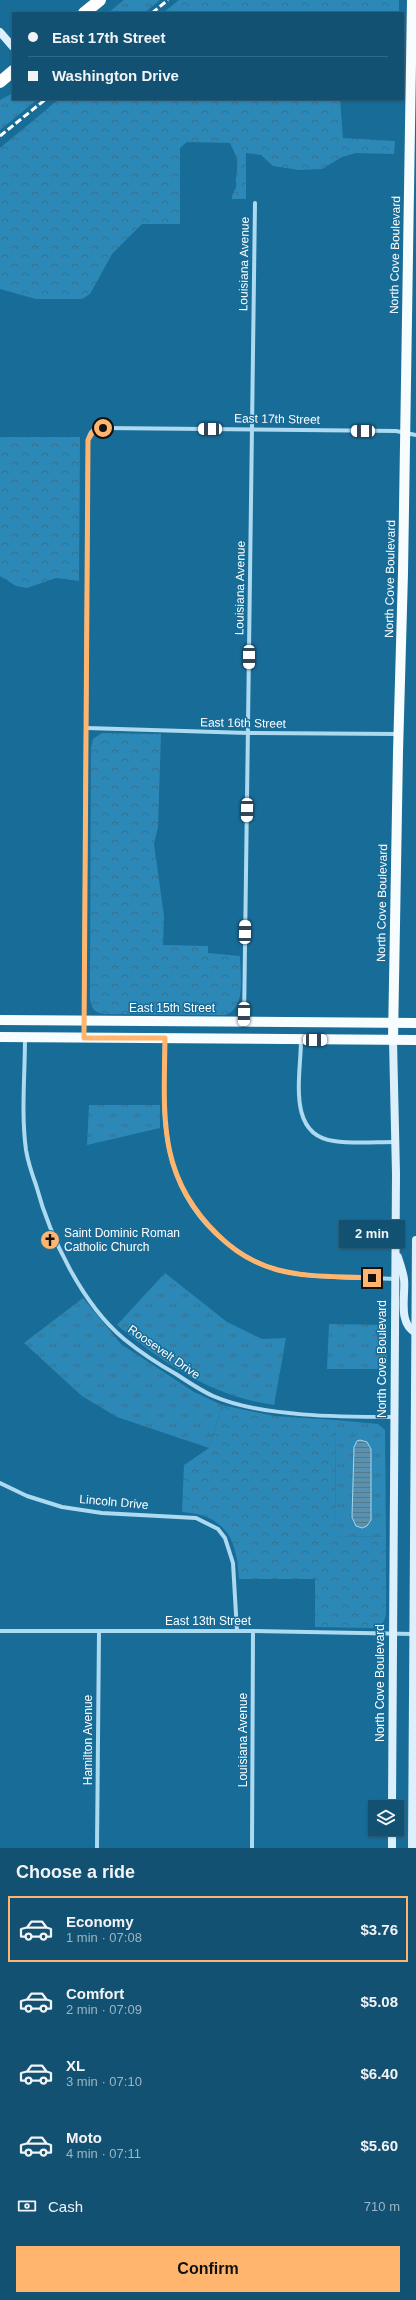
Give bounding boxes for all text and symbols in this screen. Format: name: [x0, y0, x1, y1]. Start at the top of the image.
text: East 17th Street: [52, 29, 165, 46]
text: Washington Drive: [52, 67, 179, 84]
street label: North Cove Boulevard: [387, 196, 403, 314]
street label: Louisiana Avenue: [236, 216, 252, 311]
street label: East 17th Street: [234, 411, 321, 427]
route start: [94, 419, 112, 437]
car: [198, 423, 222, 435]
car: [351, 425, 375, 437]
street label: North Cove Boulevard: [382, 520, 398, 638]
street label: Louisiana Avenue: [232, 540, 248, 635]
car: [243, 645, 255, 669]
street label: East 16th Street: [200, 715, 287, 731]
car: [241, 798, 253, 822]
street label: North Cove Boulevard: [374, 844, 390, 962]
car: [239, 920, 251, 944]
street label: East 15th Street: [129, 1001, 216, 1015]
car: [238, 1002, 250, 1026]
car: [303, 1034, 327, 1046]
callout: 2 min: [339, 1220, 405, 1248]
place label: Saint Dominic Roman Catholic Church: [64, 1226, 180, 1254]
text: 2 min: [355, 1226, 389, 1241]
church icon: Saint Dominic Roman Catholic Church: [39, 1229, 61, 1251]
route end: [363, 1269, 381, 1287]
street label: North Cove Boulevard: [375, 1300, 389, 1418]
street label: Roosevelt Drive: [125, 1322, 203, 1382]
street label: Lincoln Drive: [79, 1492, 149, 1512]
street label: East 13th Street: [165, 1614, 252, 1628]
street label: North Cove Boulevard: [373, 1624, 387, 1742]
street label: Louisiana Avenue: [236, 1692, 250, 1787]
street label: Hamilton Avenue: [81, 1694, 95, 1785]
map controls: [368, 1800, 404, 1836]
button: layers: [368, 1800, 404, 1836]
text: Choose a ride: [16, 1862, 135, 1882]
icon: car: [18, 1911, 54, 1947]
text: Economy: [66, 1913, 134, 1930]
text: $3.76: [360, 1921, 398, 1938]
text: 1 min · 07:08: [66, 1930, 142, 1945]
icon: car: [18, 1983, 54, 2019]
text: Comfort: [66, 1985, 124, 2002]
text: $5.08: [360, 1993, 398, 2010]
text: 2 min · 07:09: [66, 2002, 142, 2017]
icon: car: [18, 2055, 54, 2091]
text: XL: [66, 2057, 85, 2074]
text: $6.40: [360, 2065, 398, 2082]
text: 3 min · 07:10: [66, 2074, 142, 2089]
icon: car: [18, 2127, 54, 2163]
text: Moto: [66, 2129, 102, 2146]
text: $5.60: [360, 2137, 398, 2154]
text: 4 min · 07:11: [66, 2146, 141, 2161]
icon: cash: [16, 2195, 38, 2217]
text: Cash: [48, 2198, 83, 2215]
text: 710 m: [364, 2199, 400, 2214]
button: Confirm: [16, 2246, 400, 2292]

